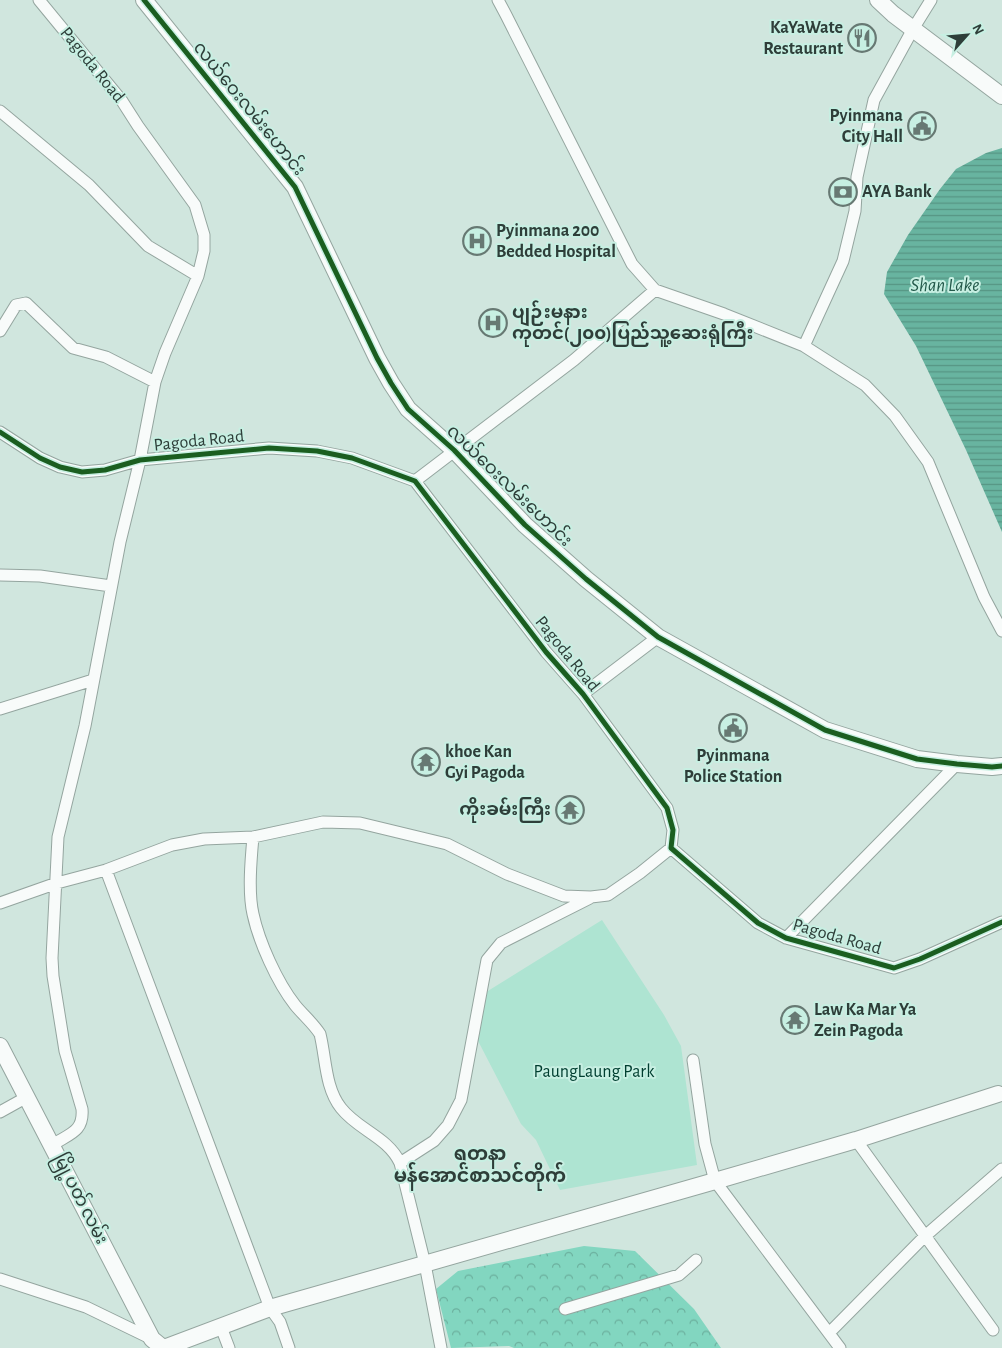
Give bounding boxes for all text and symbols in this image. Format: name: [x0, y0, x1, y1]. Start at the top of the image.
north arrow: [942, 10, 992, 60]
place label: KaYaWate Restaurant: [763, 19, 843, 58]
text: N: [969, 22, 986, 37]
restaurant icon: KaYaWate Restaurant: [847, 23, 877, 53]
street label: Pagoda Road: [56, 24, 128, 106]
street label: လယ်ဝေးလမ်းဟောင်း: [190, 36, 312, 179]
place label: Pyinmana City Hall: [829, 107, 903, 146]
public building icon: Pyinmana City Hall: [907, 111, 937, 141]
bank icon: AYA Bank: [828, 177, 858, 207]
place label: AYA Bank: [862, 183, 932, 201]
place label: Pyinmana 200 Bedded Hospital: [496, 222, 616, 261]
hospital icon: Pyinmana 200 Bedded Hospital: [462, 226, 492, 256]
water label: Shan Lake: [911, 276, 979, 295]
place label: ပျဉ်းမနား ကုတင်(၂၀၀)ပြည်သူ့ဆေးရုံကြီး: [512, 300, 753, 347]
hospital icon: ပျဉ်းမနား ကုတင်(၂၀၀)ပြည်သူ့ဆေးရုံကြီး: [478, 308, 508, 338]
street label: လယ်ဝေးလမ်းဟောင်း: [443, 418, 578, 550]
street label: Pagoda Road: [153, 427, 245, 455]
street label: Pagoda Road: [531, 613, 603, 695]
public building icon: Pyinmana Police Station: [718, 713, 748, 743]
place label: khoe Kan Gyi Pagoda: [445, 743, 525, 782]
temple icon: khoe Kan Gyi Pagoda: [411, 747, 441, 777]
place label: Pyinmana Police Station: [684, 747, 782, 786]
temple icon: ကိုးခမ်းကြီး: [555, 795, 585, 825]
place label: ကိုးခမ်းကြီး: [459, 797, 551, 823]
street label: Pagoda Road: [791, 916, 883, 958]
place label: Law Ka Mar Ya Zein Pagoda: [814, 1001, 917, 1040]
temple icon: Law Ka Mar Ya Zein Pagoda: [780, 1005, 810, 1035]
park label: PaungLaung Park: [534, 1063, 655, 1081]
district label: ရတနာ မန်အောင်စာသင်တိုက်: [394, 1145, 566, 1191]
street label: မြို့ပတ် လမ်း: [45, 1148, 116, 1249]

